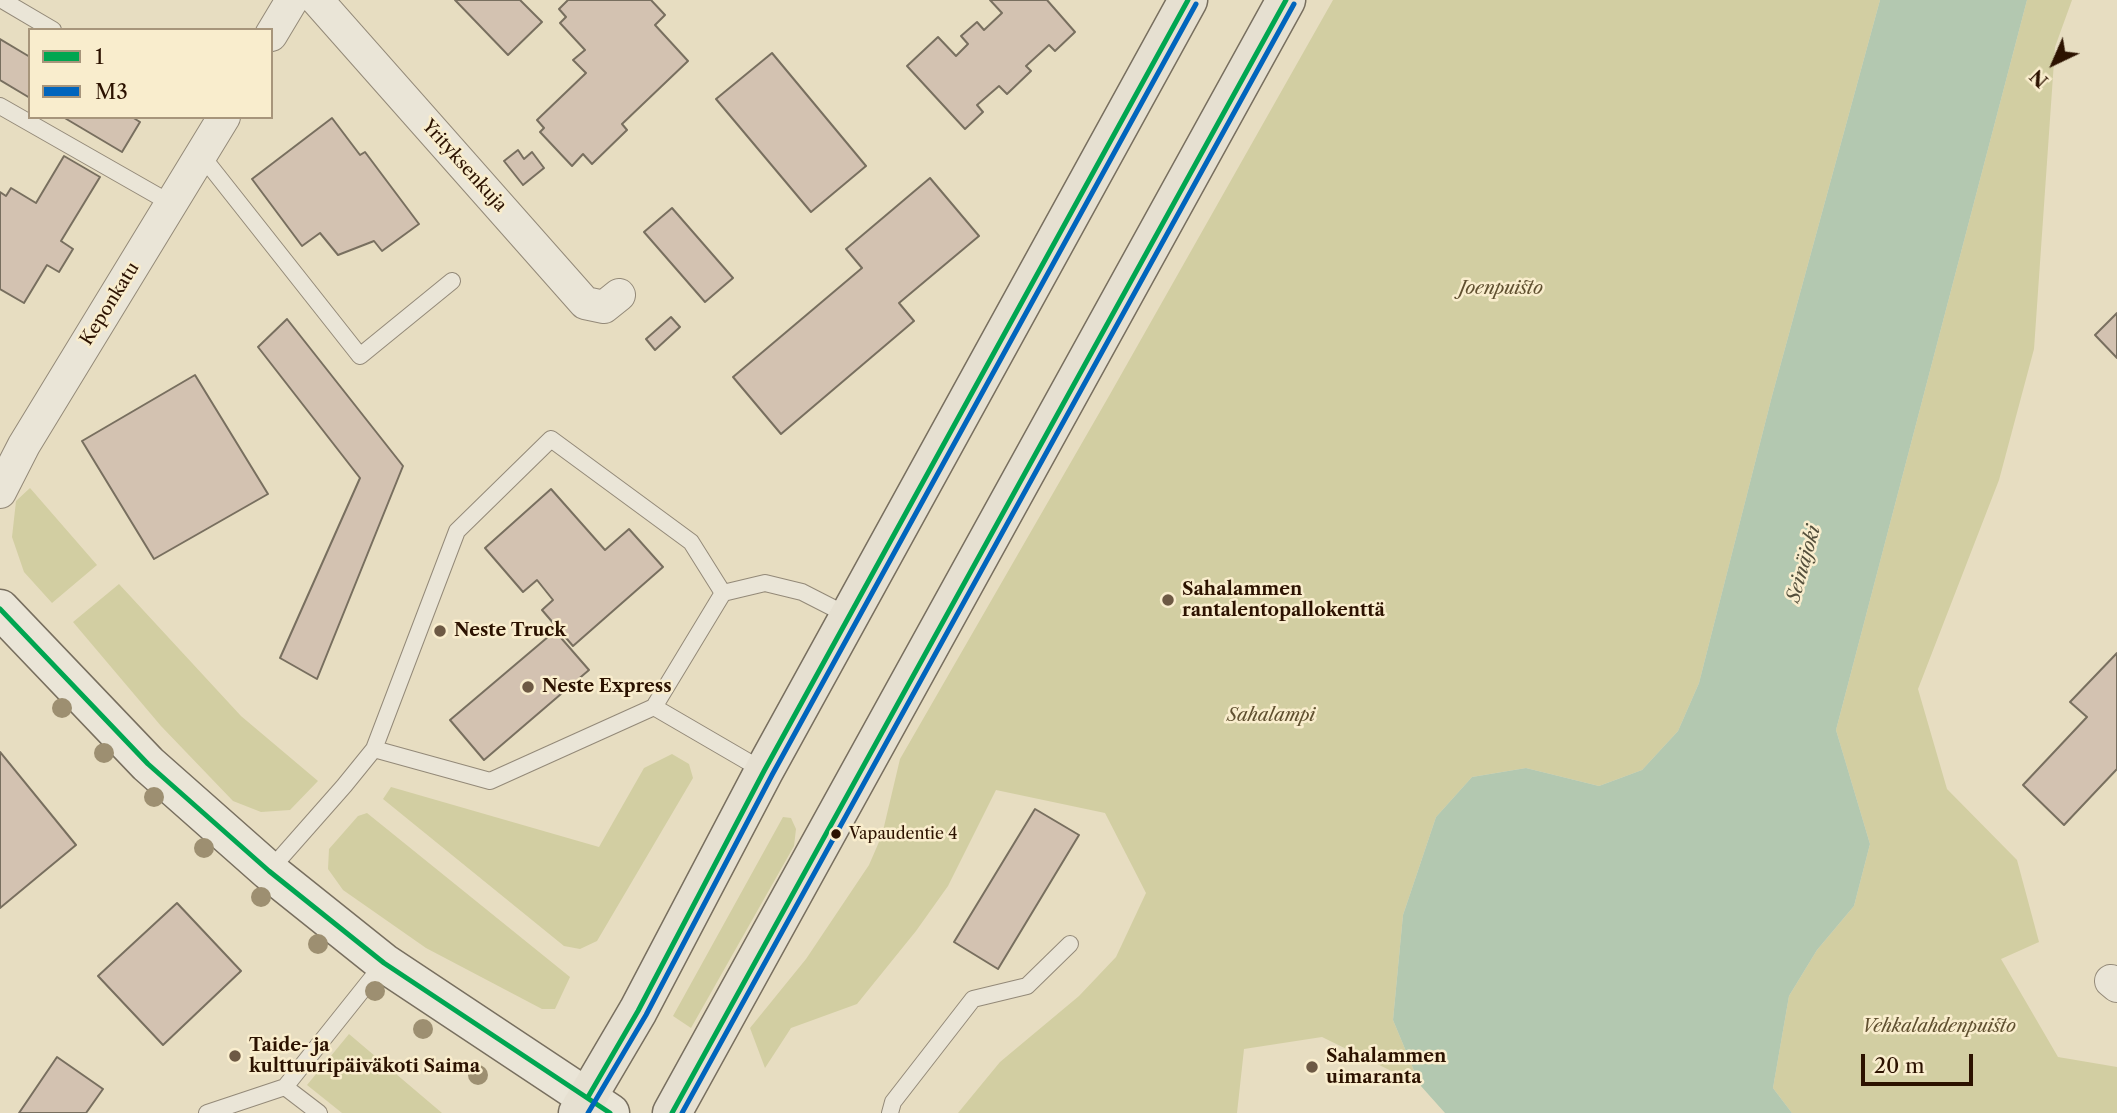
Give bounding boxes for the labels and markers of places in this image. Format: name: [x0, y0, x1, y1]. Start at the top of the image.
place label: Sahalammen rantalentopallokenttä: [1182, 579, 1385, 622]
marker: Sahalammen rantalentopallokenttä: [1160, 592, 1176, 608]
place label: Neste Truck: [454, 620, 566, 642]
marker: Neste Truck: [432, 623, 448, 639]
place label: Neste Express: [542, 676, 672, 698]
marker: Neste Express: [520, 679, 536, 695]
place label: Vapaudentie 4: [849, 824, 957, 844]
marker: Vapaudentie 4: [829, 827, 843, 841]
place label: Taide- ja kulttuuripäiväkoti Saima: [249, 1035, 480, 1078]
place label: Sahalammen uimaranta: [1326, 1046, 1446, 1088]
marker: Taide- ja kulttuuripäiväkoti Saima: [227, 1048, 243, 1064]
marker: Sahalammen uimaranta: [1304, 1059, 1320, 1075]

